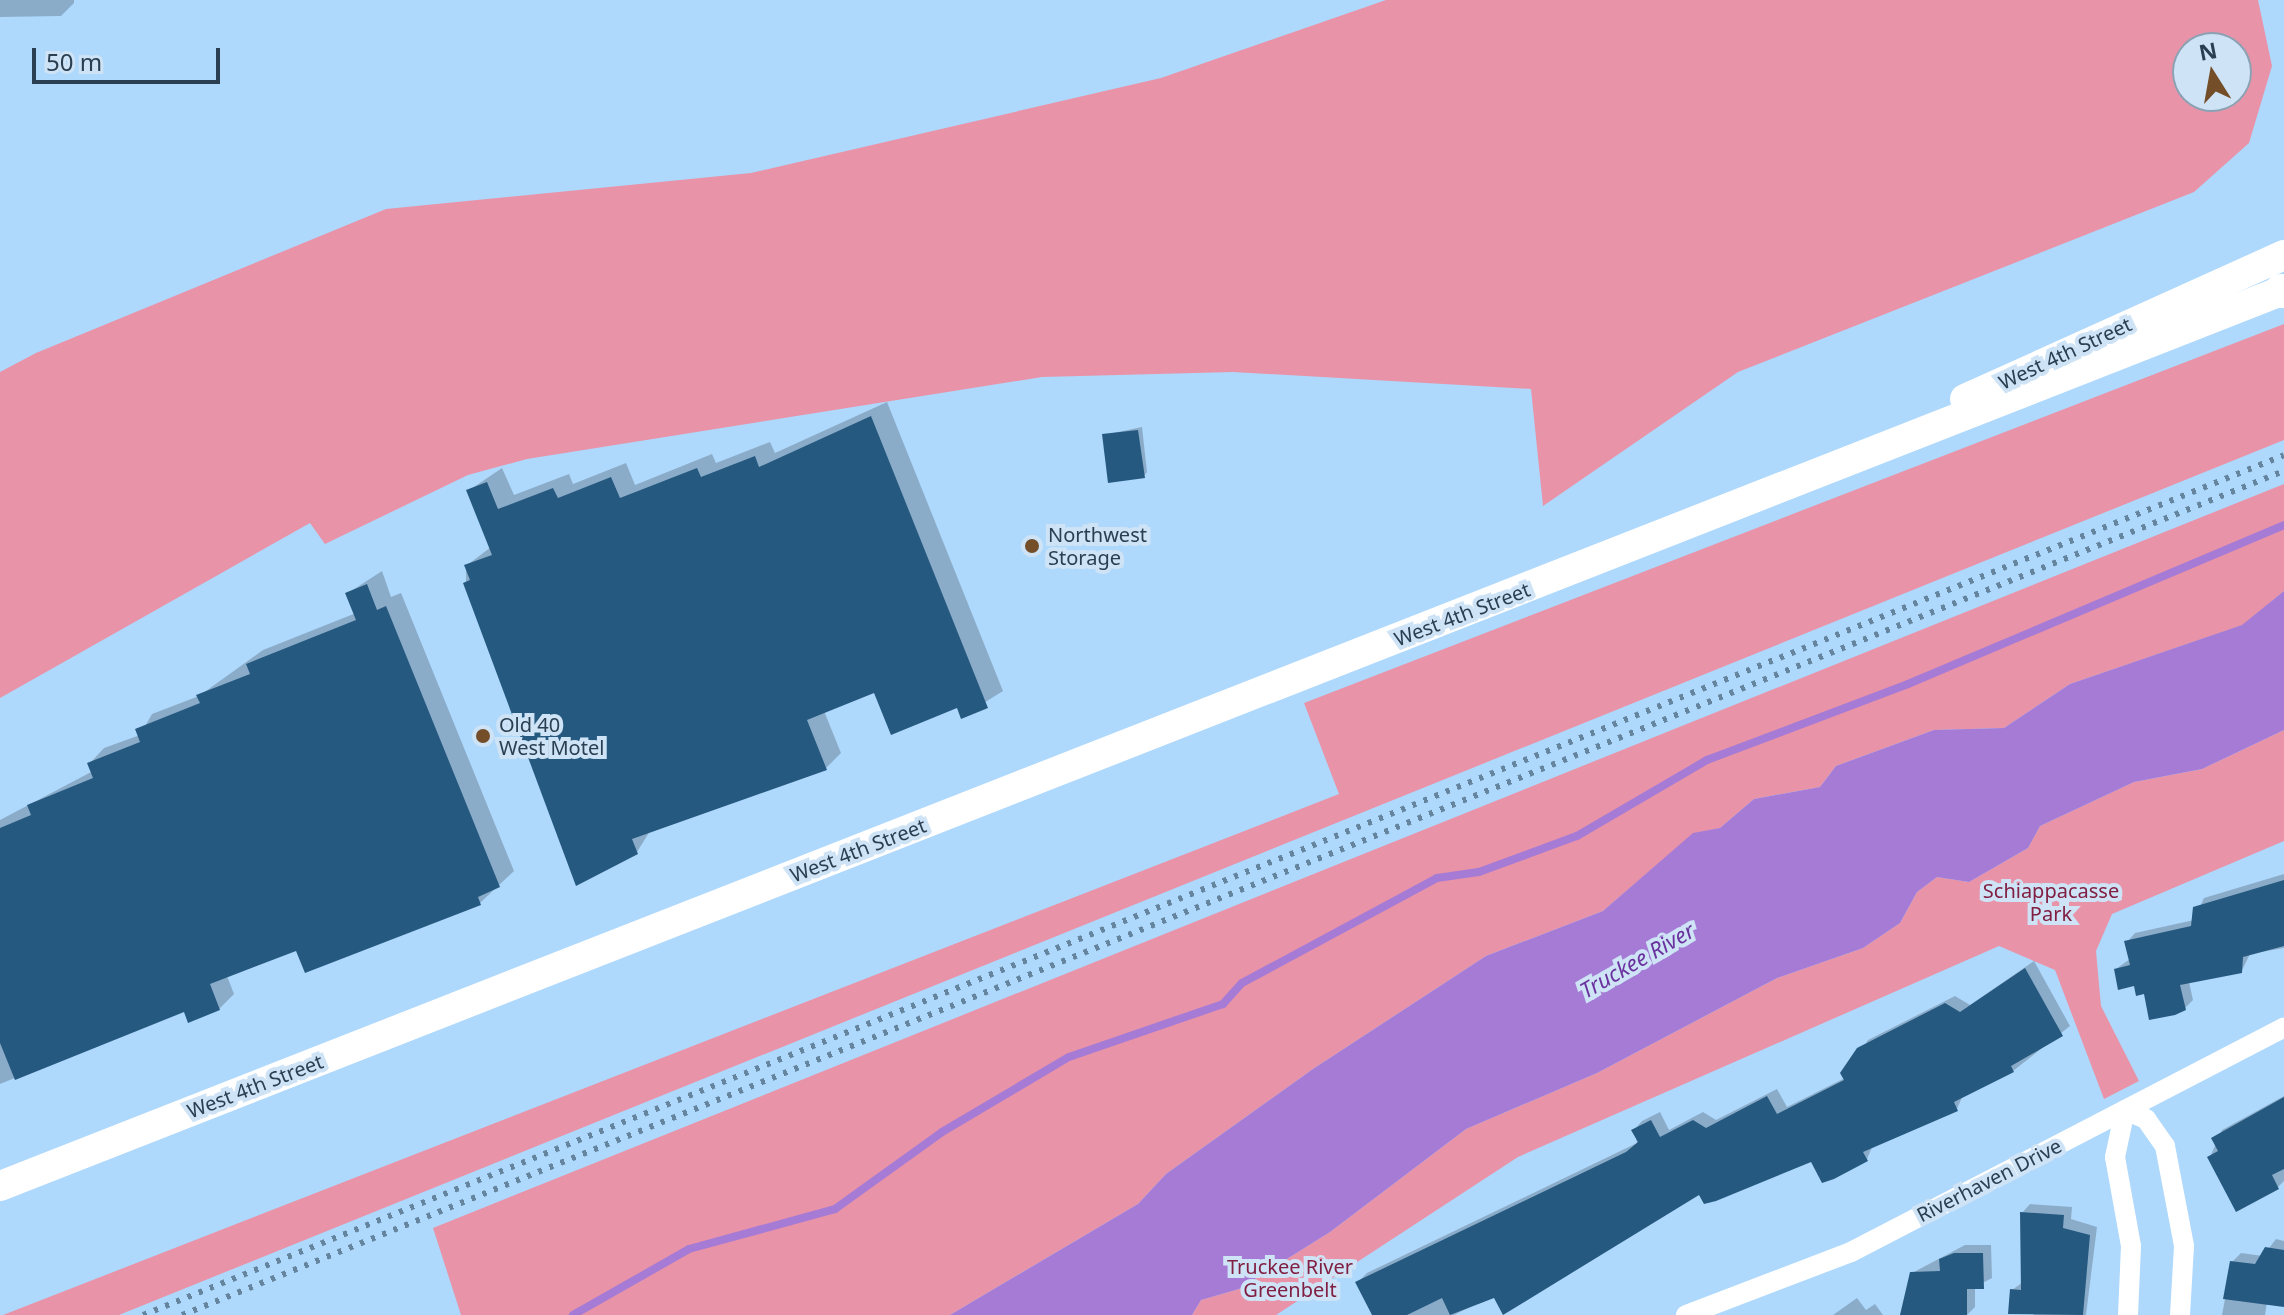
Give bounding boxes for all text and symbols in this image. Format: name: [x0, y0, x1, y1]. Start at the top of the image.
scale bar: [36, 32, 224, 82]
north arrow: [2172, 32, 2252, 112]
text: N: [2196, 34, 2219, 67]
text: 50 m: [46, 45, 102, 78]
street label: West 4th Street: [1995, 312, 2135, 394]
place label: Northwest Storage: [1048, 522, 1147, 569]
marker: Northwest Storage: [1023, 537, 1041, 555]
street label: West 4th Street: [1391, 577, 1533, 651]
place label: Old 40 West Motel: [499, 712, 604, 759]
marker: Old 40 West Motel: [474, 727, 492, 745]
street label: West 4th Street: [787, 813, 929, 887]
park label: Schiappacasse Park: [1983, 879, 2119, 926]
water label: Truckee River: [1575, 917, 1699, 1003]
street label: West 4th Street: [184, 1049, 326, 1123]
street label: Riverhaven Drive: [1913, 1133, 2065, 1227]
park label: Truckee River Greenbelt: [1227, 1255, 1353, 1302]

